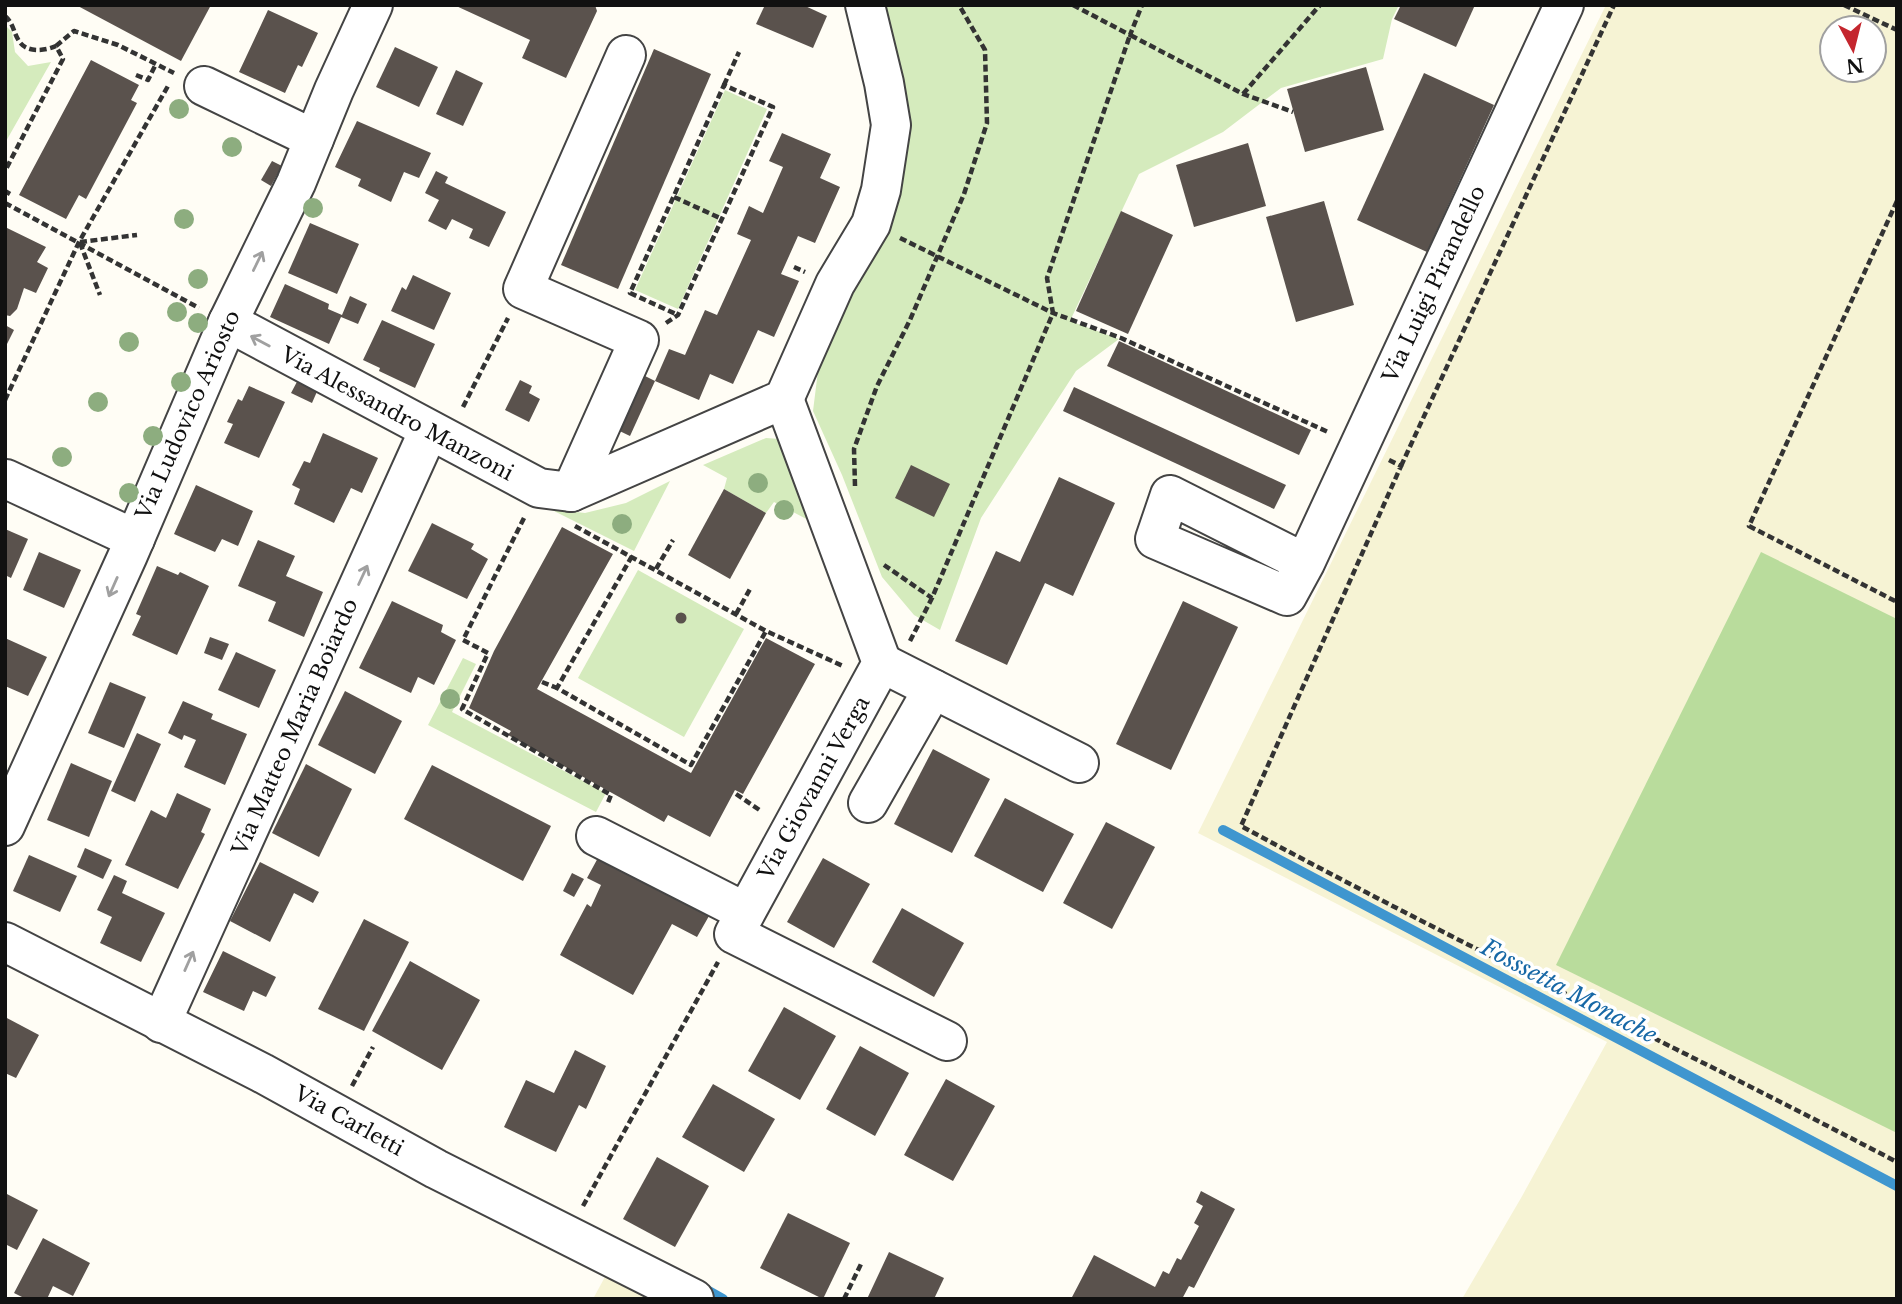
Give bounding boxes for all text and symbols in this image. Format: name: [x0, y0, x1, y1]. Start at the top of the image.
north arrow: [1818, 14, 1888, 84]
text: N: [1845, 53, 1865, 78]
street label: Via Luigi Pirandello: [1376, 181, 1491, 388]
one-way arrow: [252, 251, 265, 272]
street label: Via Ludovico Ariosto: [130, 306, 246, 525]
one-way arrow: [250, 334, 271, 347]
street label: Via Alessandro Manzoni: [275, 341, 518, 487]
one-way arrow: [357, 565, 370, 586]
one-way arrow: [106, 576, 120, 597]
street label: Via Matteo Maria Boiardo: [226, 594, 364, 860]
street label: Via Giovanni Verga: [752, 691, 875, 885]
water label: Fosssetta Monache: [1476, 932, 1662, 1049]
one-way arrow: [183, 950, 196, 972]
street label: Via Carletti: [289, 1080, 408, 1162]

